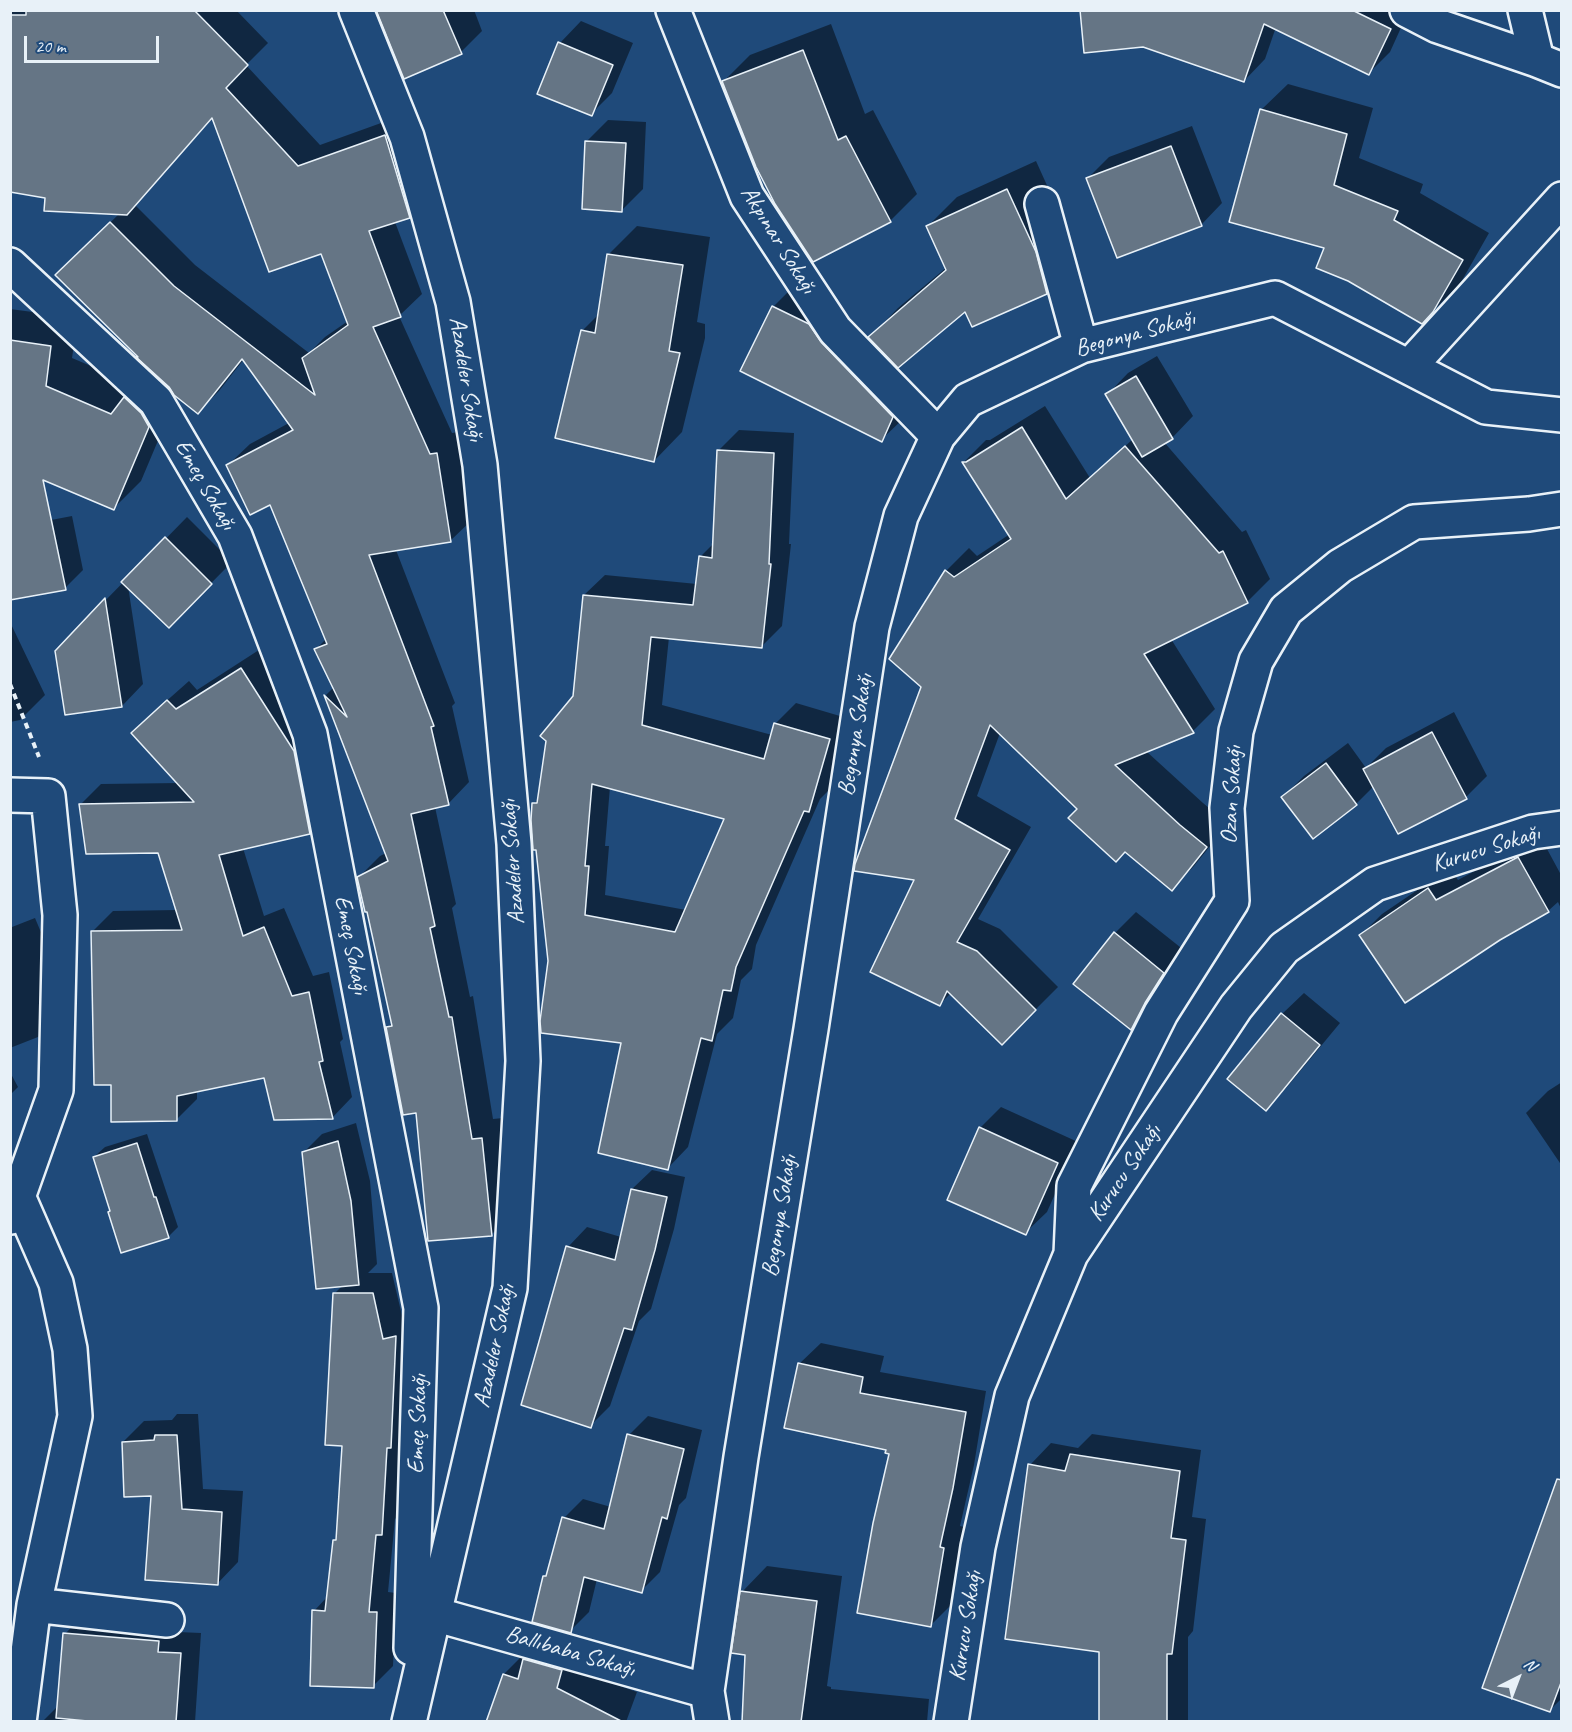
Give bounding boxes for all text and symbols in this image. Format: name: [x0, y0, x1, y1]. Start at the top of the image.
scale bar: [27, 24, 162, 62]
text: 20 m: [35, 35, 66, 57]
street label: Akpınar Sokağı: [734, 181, 822, 299]
street label: Begonya Sokağı: [1072, 304, 1198, 364]
street label: Azadeler Sokağı: [442, 315, 490, 443]
street label: Emeç Sokağı: [168, 435, 242, 535]
street label: Begonya Sokağı: [832, 672, 880, 798]
street label: Ozan Sokağı: [1215, 745, 1249, 845]
street label: Azadeler Sokağı: [494, 798, 532, 926]
street label: Kurucu Sokağı: [1429, 819, 1543, 879]
street label: Emeç Sokağı: [327, 893, 375, 997]
street label: Kurucu Sokağı: [1082, 1119, 1168, 1227]
street label: Begonya Sokağı: [756, 1153, 804, 1279]
street label: Azadeler Sokağı: [468, 1282, 522, 1410]
street label: Emeç Sokağı: [402, 1374, 434, 1474]
street label: Kurucu Sokağı: [943, 1569, 989, 1683]
street label: Ballıbaba Sokağı: [502, 1620, 638, 1684]
north arrow: [1488, 1648, 1548, 1708]
text: N: [1520, 1654, 1540, 1675]

